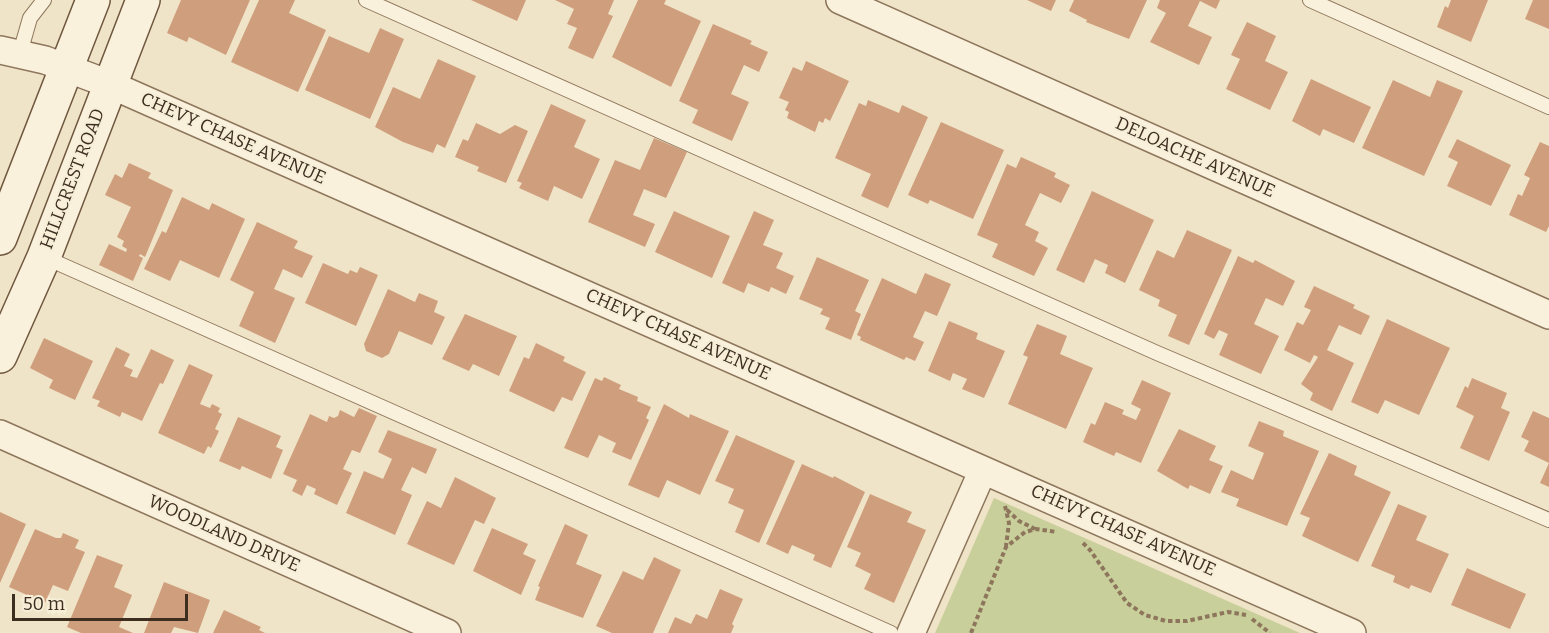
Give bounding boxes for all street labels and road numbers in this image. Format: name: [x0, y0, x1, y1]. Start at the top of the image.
street label: CHEVY CHASE AVENUE: [137, 88, 329, 190]
street label: HILLCREST ROAD: [36, 106, 110, 252]
street label: DELOACHE AVENUE: [1112, 113, 1278, 203]
street label: CHEVY CHASE AVENUE: [582, 284, 774, 386]
street label: CHEVY CHASE AVENUE: [1027, 480, 1219, 582]
street label: WOODLAND DRIVE: [145, 491, 303, 577]

